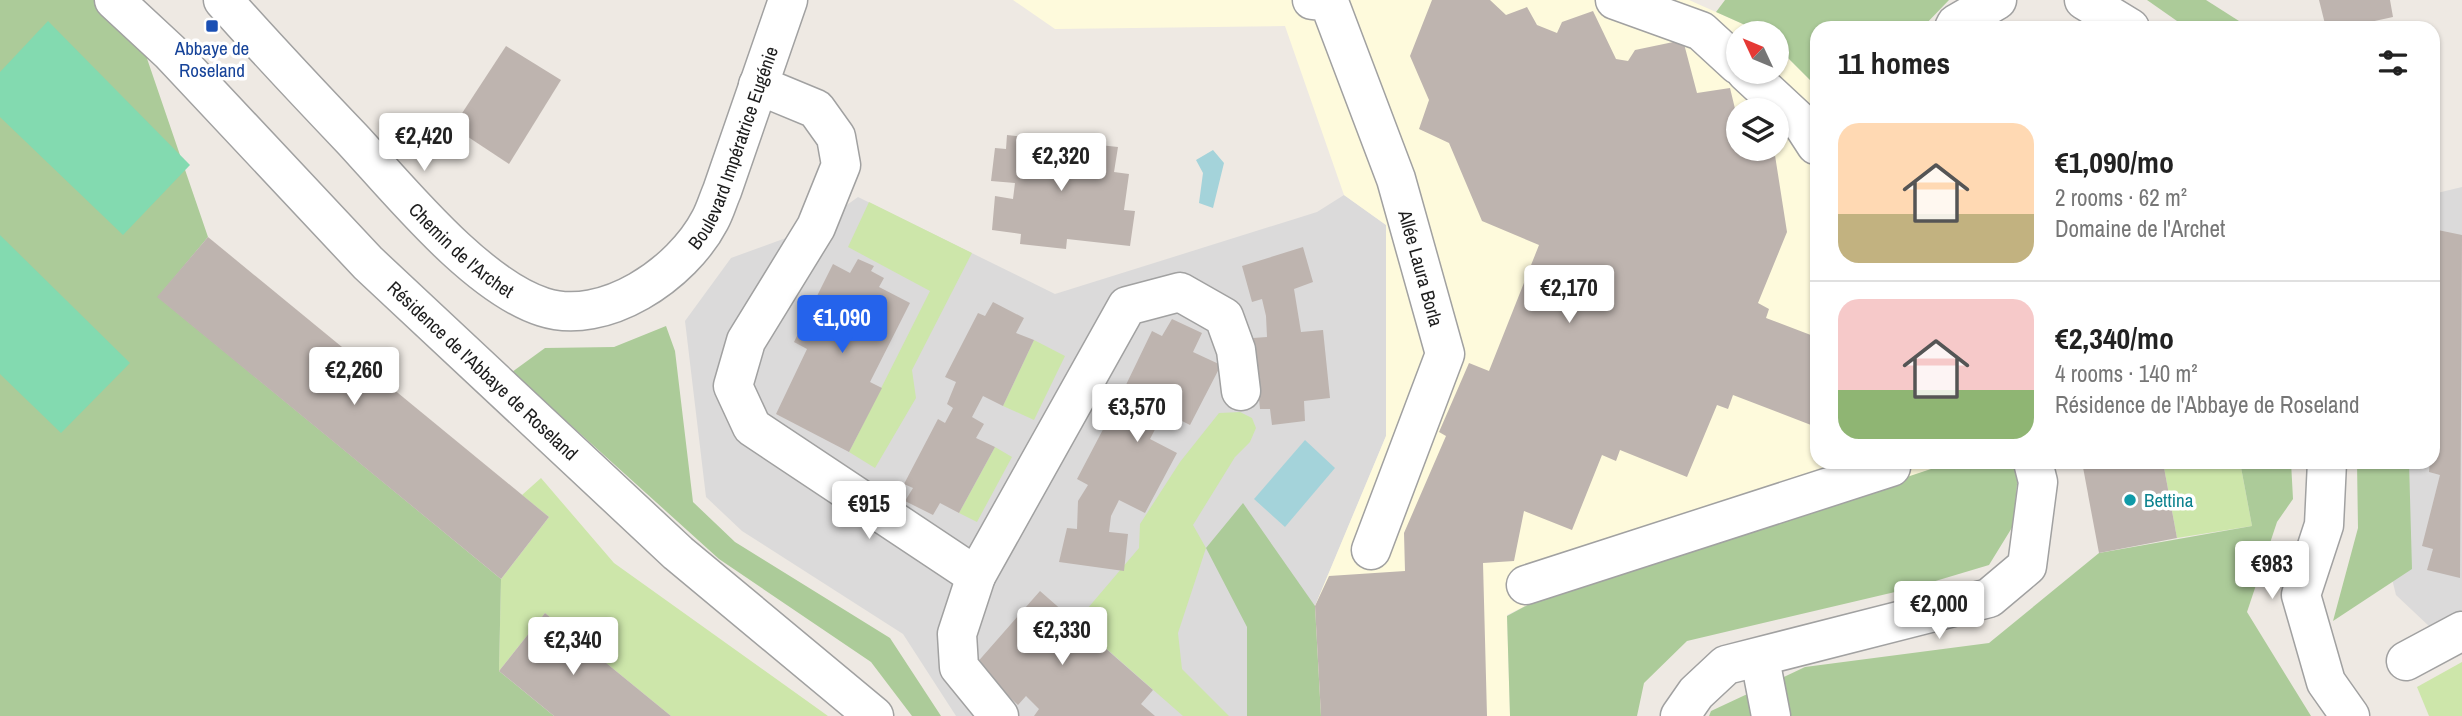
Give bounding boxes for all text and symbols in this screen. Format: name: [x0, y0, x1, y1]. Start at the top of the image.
marker: Abbaye de Roseland: [204, 18, 220, 34]
north arrow: [1726, 21, 1788, 84]
map controls: [1726, 21, 1789, 161]
place label: Abbaye de Roseland: [174, 35, 249, 83]
street label: Boulevard Impératrice Eugénie: [682, 43, 784, 255]
text: 11 homes: [1838, 43, 1950, 83]
icon: filters: [2374, 44, 2412, 82]
button: layers: [1726, 98, 1789, 161]
pin: €2,420: [367, 114, 481, 173]
text: €2,420: [395, 120, 453, 151]
pin: €2,320: [1004, 134, 1118, 193]
text: €2,320: [1032, 140, 1090, 171]
text: €1,090/mo: [2055, 142, 2174, 182]
icon: home: [1894, 151, 1978, 235]
text: 2 rooms · 62 m²: [2055, 182, 2187, 213]
street label: Chemin de l'Archet: [403, 197, 519, 304]
street label: Allée Laura Borla: [1392, 206, 1450, 330]
text: Domaine de l'Archet: [2055, 213, 2225, 244]
pin: €2,170: [1512, 266, 1626, 325]
text: €2,170: [1540, 272, 1598, 303]
street label: Résidence de l'Abbaye de Roseland: [382, 275, 584, 466]
pin: €1,090: [785, 296, 899, 355]
text: €1,090: [813, 302, 871, 333]
text: €2,340/mo: [2055, 318, 2174, 358]
icon: home: [1894, 327, 1978, 411]
pin: €2,260: [297, 348, 411, 407]
text: €2,260: [325, 354, 383, 385]
text: 4 rooms · 140 m²: [2055, 358, 2198, 389]
pin: €3,570: [1080, 384, 1194, 444]
text: Résidence de l'Abbaye de Roseland: [2055, 389, 2360, 420]
text: €3,570: [1108, 391, 1166, 422]
pin: €915: [828, 482, 910, 541]
place label: Bettina: [2144, 487, 2194, 513]
text: €915: [848, 488, 890, 519]
marker: Bettina: [2122, 492, 2138, 508]
pin: €983: [2231, 542, 2313, 601]
text: €983: [2251, 548, 2293, 579]
pin: €2,000: [1882, 582, 1996, 641]
text: €2,000: [1910, 588, 1968, 619]
pin: €2,330: [1005, 608, 1119, 667]
text: €2,330: [1033, 614, 1091, 645]
pin: €2,340: [516, 618, 630, 677]
text: €2,340: [544, 624, 602, 655]

